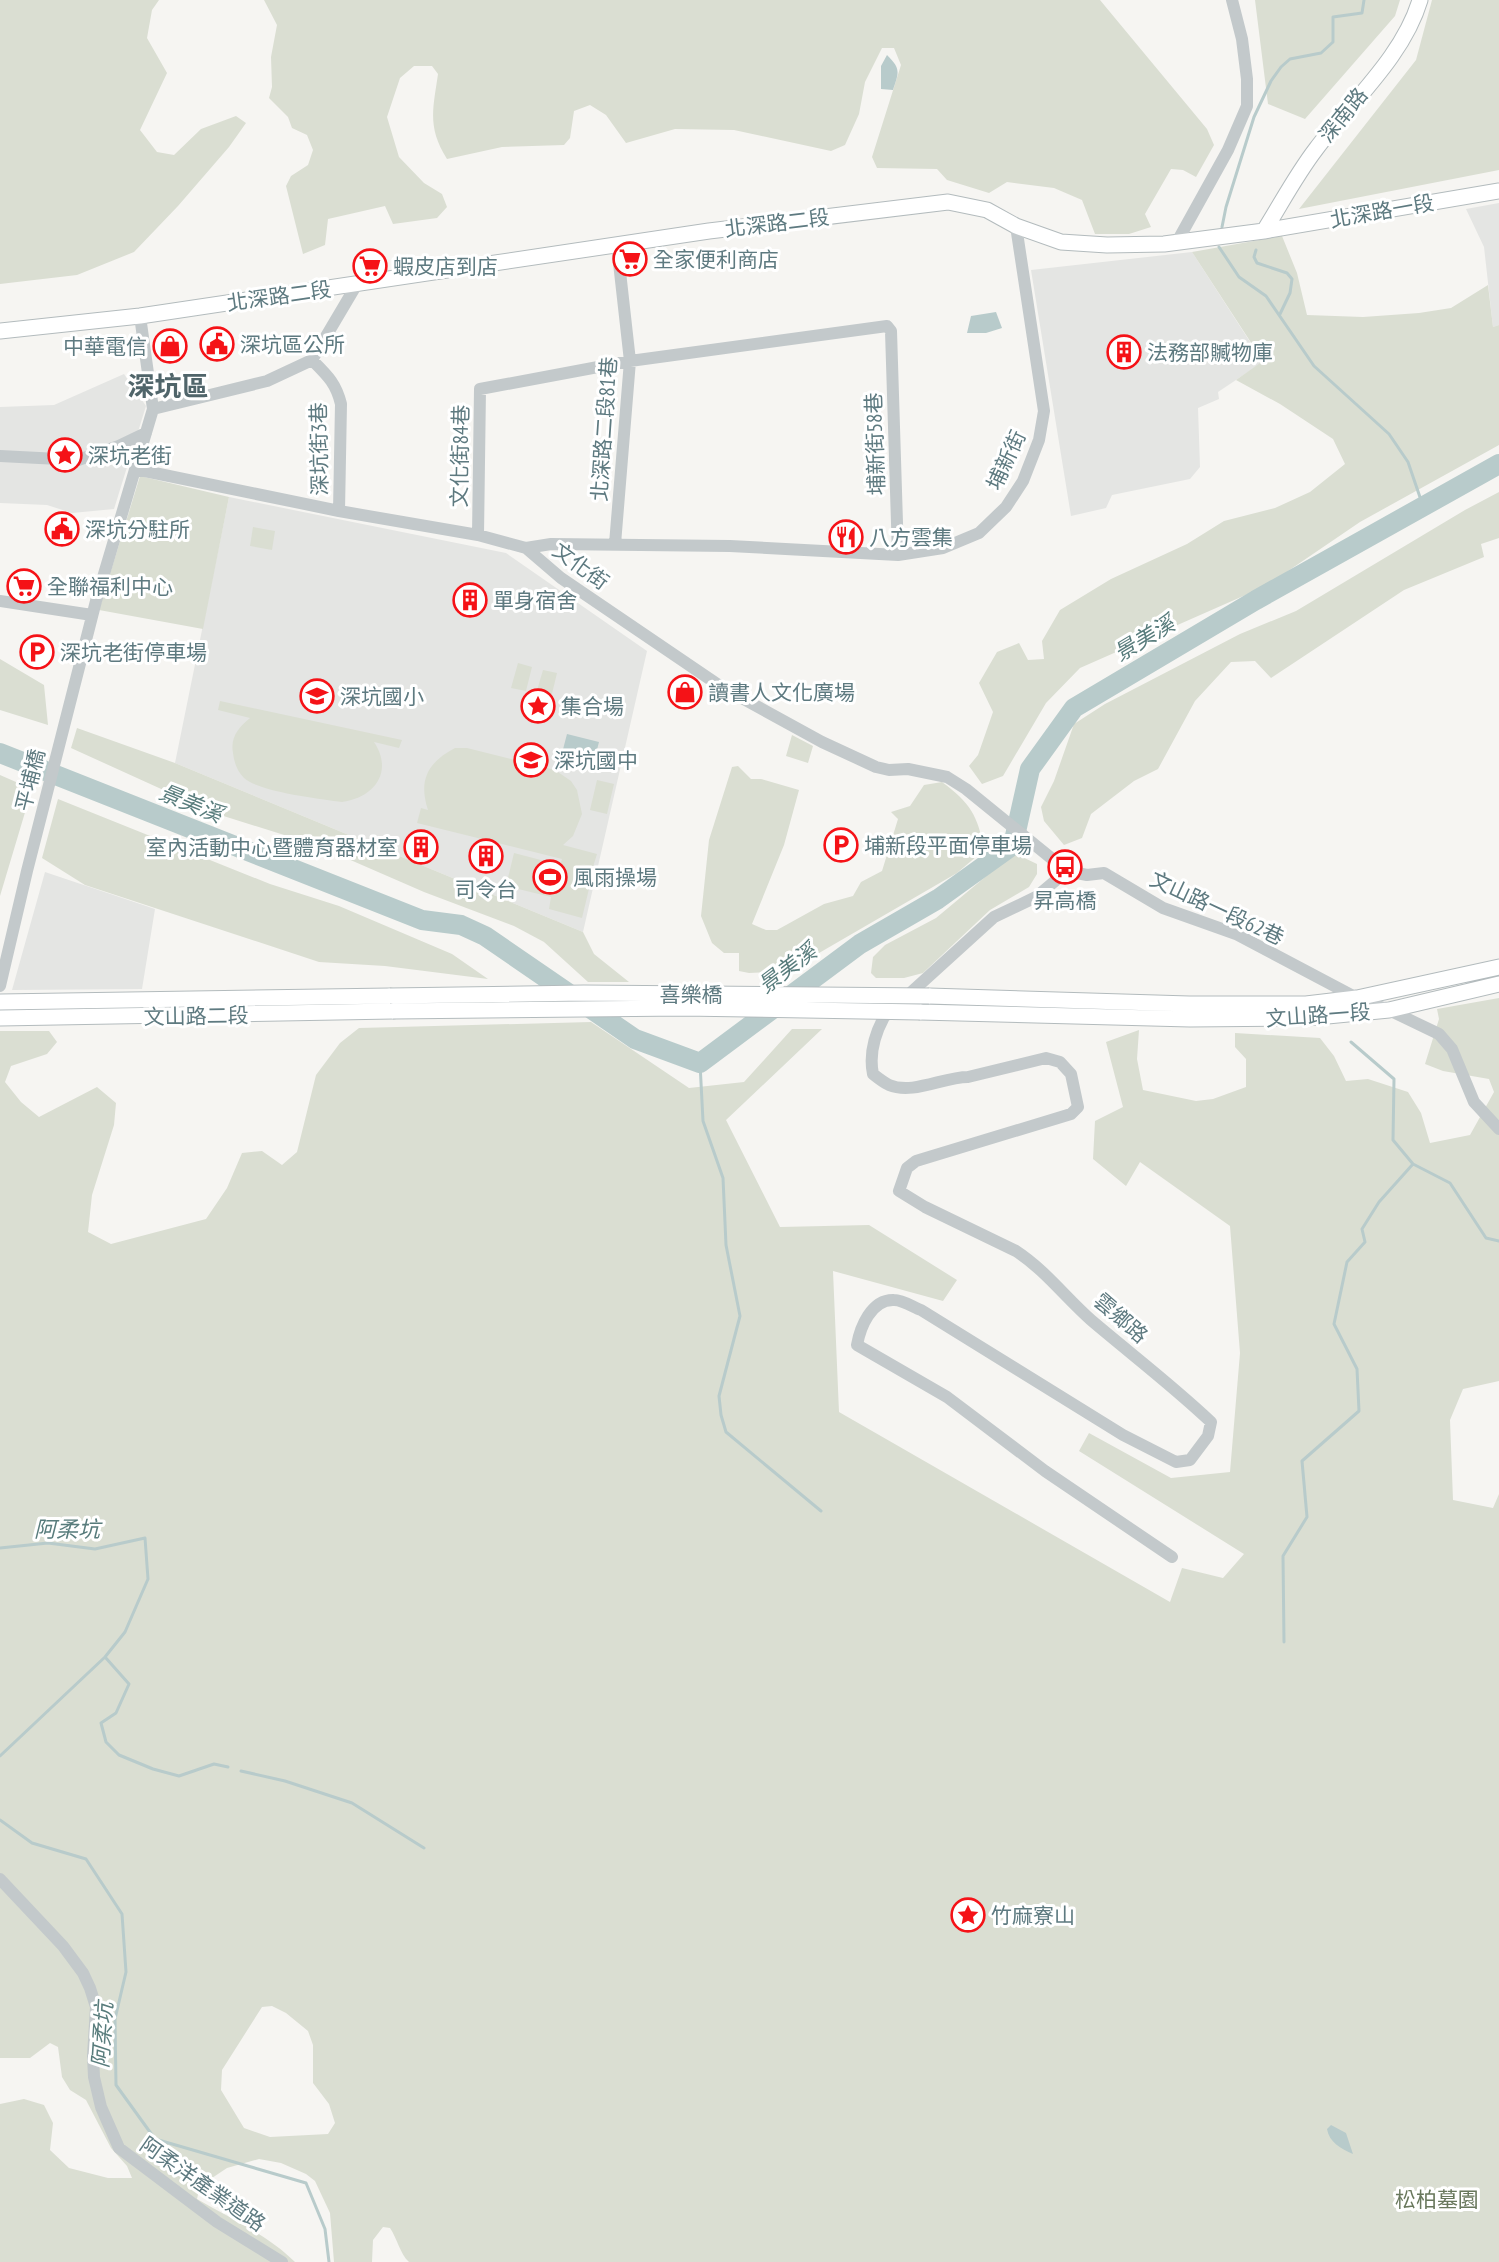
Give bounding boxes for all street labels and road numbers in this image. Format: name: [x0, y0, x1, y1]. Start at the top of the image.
street label: 深南路: [1313, 82, 1373, 148]
street label: 北深路一段: [1328, 189, 1436, 233]
street label: 北深路二段: [723, 203, 831, 243]
street label: 北深路二段: [225, 275, 333, 317]
street label: 北深路二段81巷: [585, 356, 623, 502]
street label: 埔新街58巷: [860, 392, 890, 496]
street label: 深坑街3巷: [305, 402, 333, 496]
street label: 文化街84巷: [446, 404, 474, 508]
street label: 埔新街: [980, 426, 1032, 494]
street label: 文化街: [548, 537, 614, 595]
street label: 平埔橋: [9, 746, 51, 814]
street label: 文山路一段62巷: [1146, 865, 1288, 951]
street label: 喜樂橋: [660, 981, 723, 1008]
street label: 文山路一段: [1265, 998, 1371, 1032]
street label: 文山路二段: [143, 1002, 249, 1030]
street label: 雲鄉路: [1088, 1287, 1154, 1349]
street label: 阿柔洋產業道路: [135, 2131, 271, 2237]

